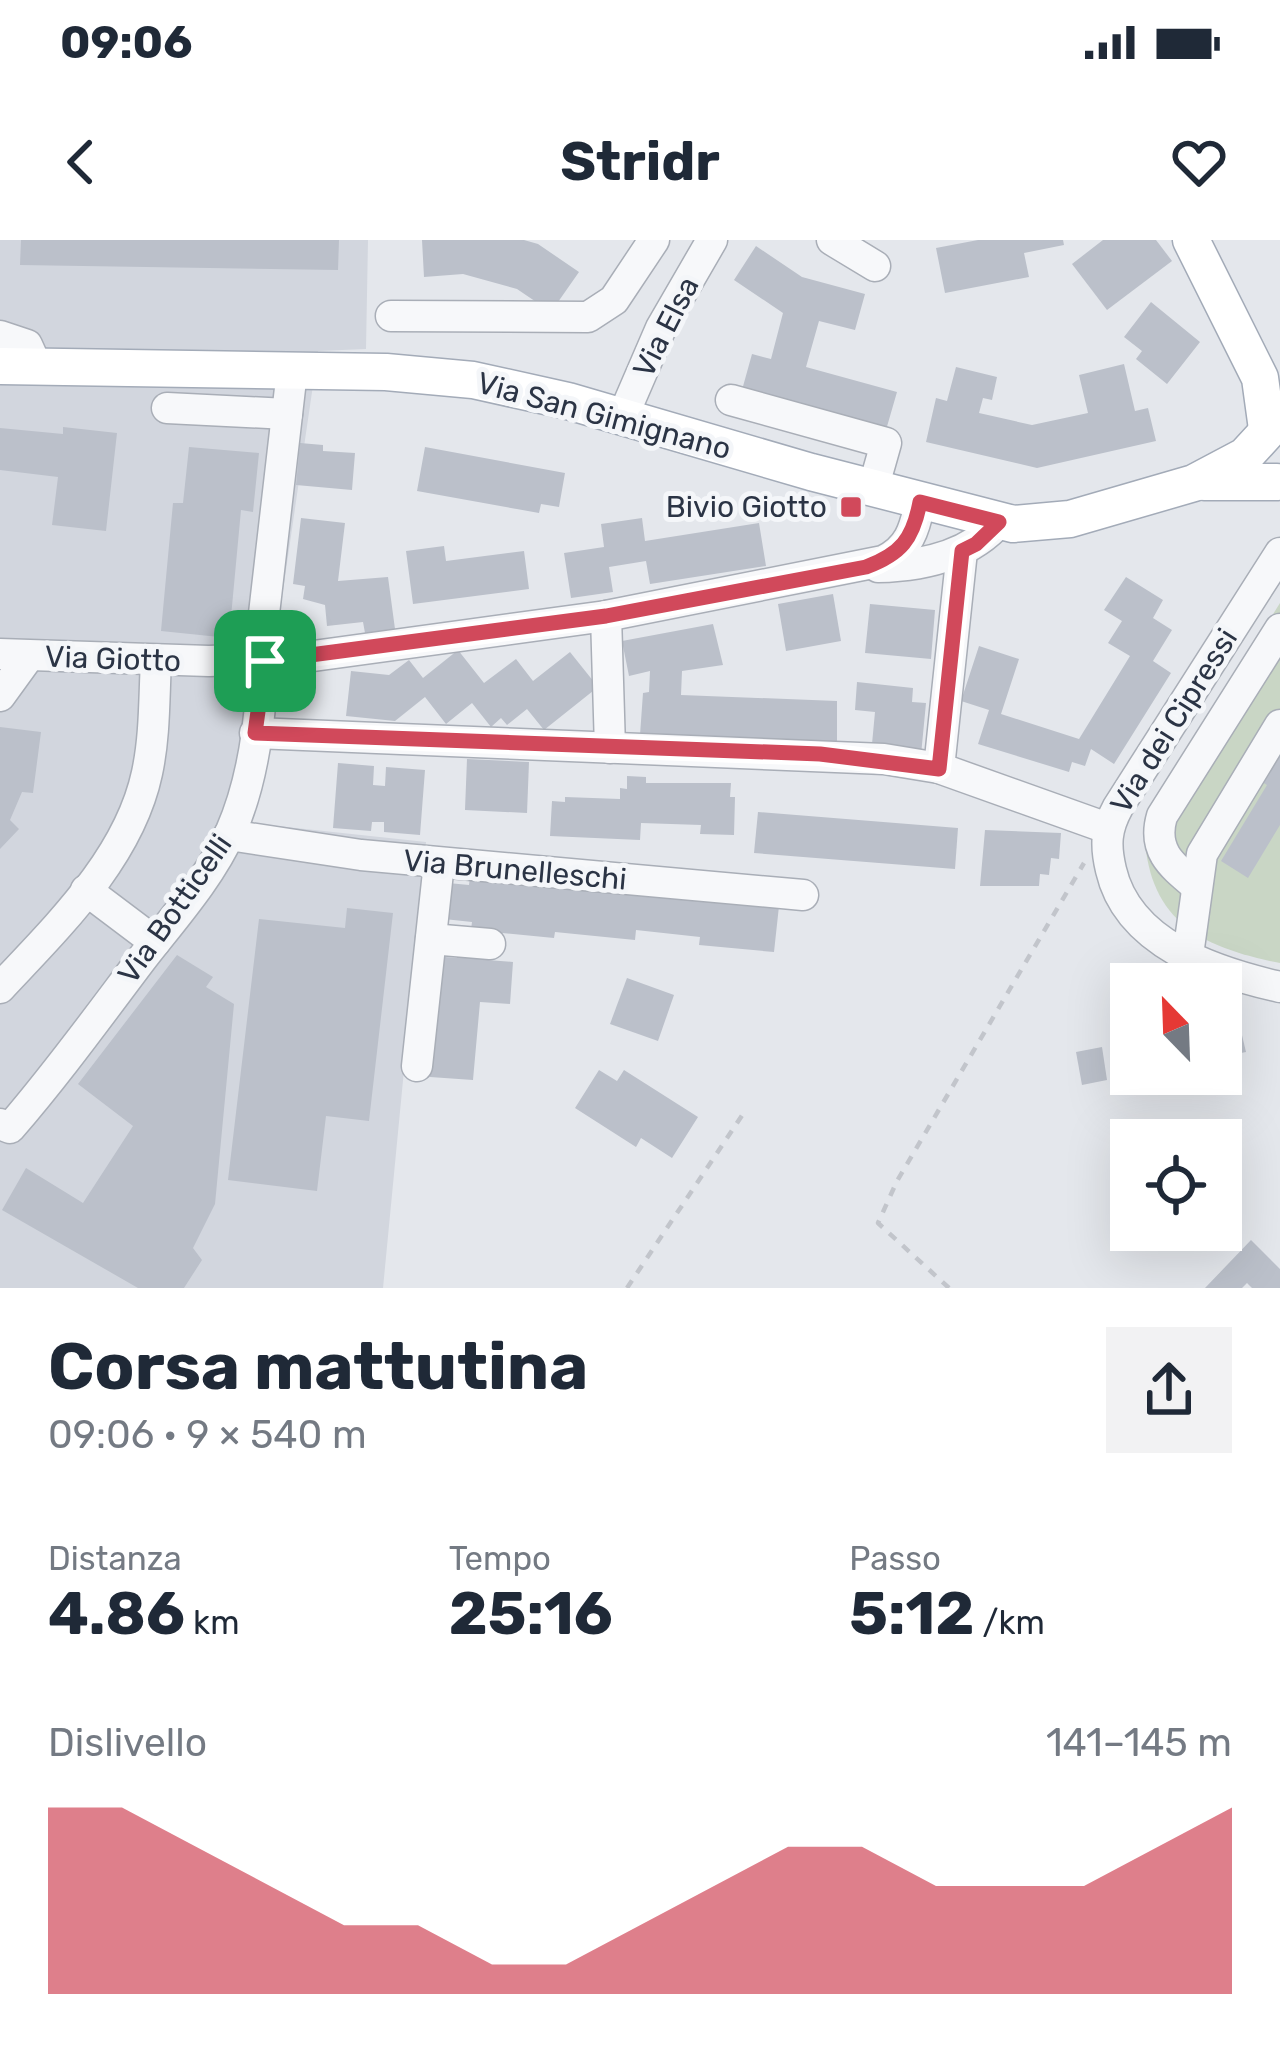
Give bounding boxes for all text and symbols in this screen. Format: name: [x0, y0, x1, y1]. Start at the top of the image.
text: 09:06: [60, 16, 192, 69]
icon: back: [48, 129, 114, 195]
icon: heart: [1166, 129, 1232, 195]
text: Stridr: [560, 130, 720, 194]
street label: Via Elsa: [625, 271, 707, 383]
street label: Via San Gimignano: [473, 365, 735, 467]
place label: Bivio Giotto: [666, 489, 827, 525]
marker: Bivio Giotto: [838, 494, 864, 520]
pin: [214, 610, 316, 712]
street label: Via dei Cipressi: [1103, 622, 1245, 820]
icon: arrive: [232, 628, 298, 694]
street label: Via Giotto: [44, 639, 182, 679]
street label: Via Botticelli: [110, 828, 240, 990]
street label: Via Brunelleschi: [402, 842, 628, 898]
north arrow: [1110, 963, 1242, 1095]
map controls: [1110, 963, 1242, 1251]
button: locate: [1110, 1119, 1242, 1251]
text: Corsa mattutina: [48, 1327, 588, 1406]
button: share: [1106, 1327, 1232, 1453]
text: 09:06 · 9 × 540 m: [48, 1412, 367, 1458]
text: Distanza: [48, 1539, 182, 1578]
text: Tempo: [449, 1539, 551, 1578]
text: Passo: [849, 1539, 941, 1578]
text: 4.86: [48, 1578, 185, 1649]
text: 25:16: [449, 1578, 613, 1649]
text: 5:12: [849, 1578, 974, 1649]
text: km: [185, 1603, 239, 1642]
text: /km: [974, 1603, 1045, 1642]
text: Dislivello: [48, 1720, 207, 1766]
text: 141–145 m: [1046, 1720, 1232, 1766]

